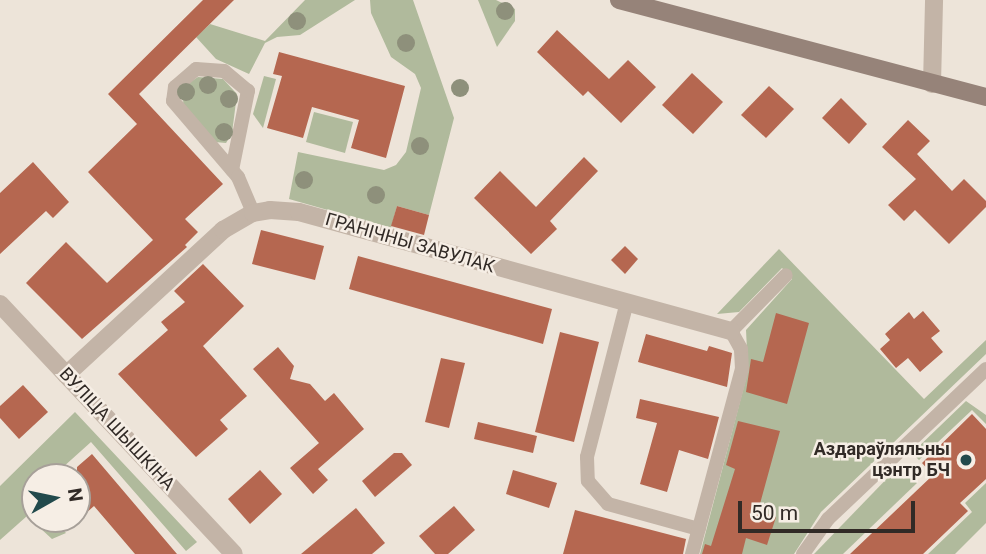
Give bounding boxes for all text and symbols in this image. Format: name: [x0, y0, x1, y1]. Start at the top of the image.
street label: ГРАНІЧНЫ ЗАВУЛАК: [323, 208, 497, 278]
street label: ВУЛІЦА ШЫШКІНА: [55, 363, 179, 495]
place label: Аздараўляльны цэнтр БЧ: [814, 439, 950, 482]
marker: Аздараўляльны цэнтр БЧ: [956, 450, 976, 470]
north arrow: [21, 463, 91, 533]
text: N: [63, 487, 88, 503]
scale bar: [741, 488, 918, 532]
text: 50 m: [751, 501, 798, 525]

